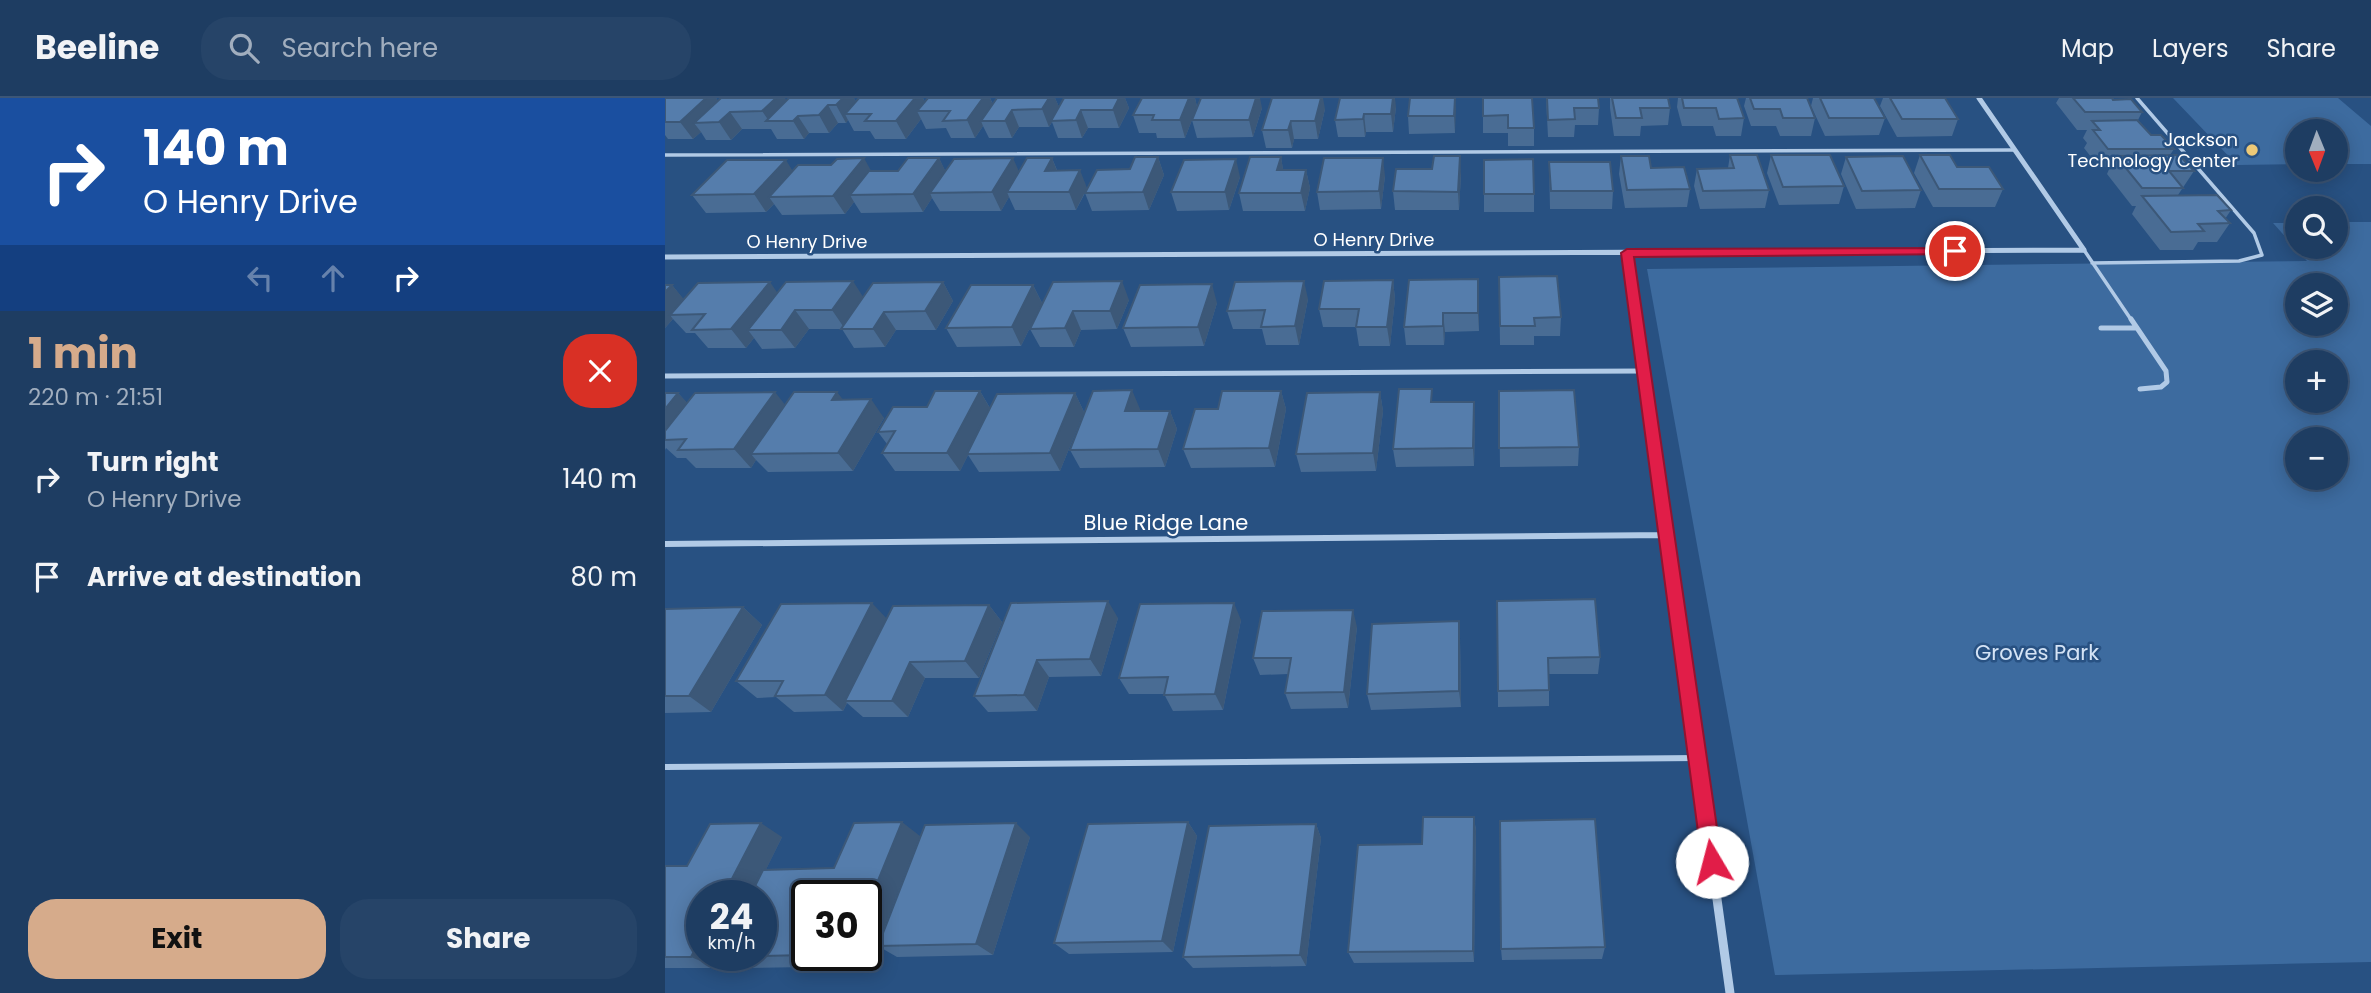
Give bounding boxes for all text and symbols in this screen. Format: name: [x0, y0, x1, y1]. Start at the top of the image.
search box: [201, 17, 691, 80]
text: Beeline: [35, 24, 159, 71]
icon: search: [225, 29, 263, 67]
text: Search here: [281, 30, 438, 66]
text: Map: [2061, 32, 2114, 65]
text: Layers: [2152, 32, 2228, 65]
text: Share: [2266, 32, 2336, 65]
text: 140 m: [143, 114, 289, 182]
north arrow: [2285, 119, 2349, 182]
map controls: [2285, 119, 2348, 490]
icon: right: [28, 126, 119, 217]
place label: Jackson Technology Center: [2068, 127, 2238, 173]
marker: Jackson Technology Center: [2244, 142, 2260, 158]
text: O Henry Drive: [143, 179, 358, 224]
button: search: [2285, 196, 2348, 259]
pin: [1925, 221, 1985, 281]
street label: O Henry Drive: [1314, 227, 1434, 252]
street label: O Henry Drive: [747, 229, 867, 254]
icon: arrive: [1936, 232, 1974, 270]
icon: left: [241, 259, 279, 297]
icon: ahead: [314, 259, 352, 297]
icon: right: [387, 259, 425, 297]
button: layers: [2285, 273, 2348, 336]
text: 1 min: [28, 324, 138, 383]
button: close: [563, 334, 637, 408]
button: +: [2285, 350, 2348, 413]
text: 220 m · 21:51: [28, 381, 163, 413]
button: −: [2285, 427, 2348, 490]
text: Turn right: [87, 444, 219, 480]
icon: right: [28, 460, 66, 498]
text: 140 m: [562, 461, 637, 497]
text: O Henry Drive: [87, 483, 241, 515]
street label: Blue Ridge Lane: [1084, 508, 1248, 537]
icon: arrive: [28, 558, 66, 596]
text: Arrive at destination: [87, 559, 362, 595]
text: 80 m: [571, 559, 637, 595]
park label: Groves Park: [1975, 638, 2099, 667]
position arrow: [1675, 825, 1749, 899]
speed limit sign: 30: [791, 880, 882, 971]
text: 24: [710, 892, 753, 941]
button: Exit: [28, 899, 326, 979]
button: Share: [340, 899, 637, 979]
text: km/h: [708, 930, 755, 955]

